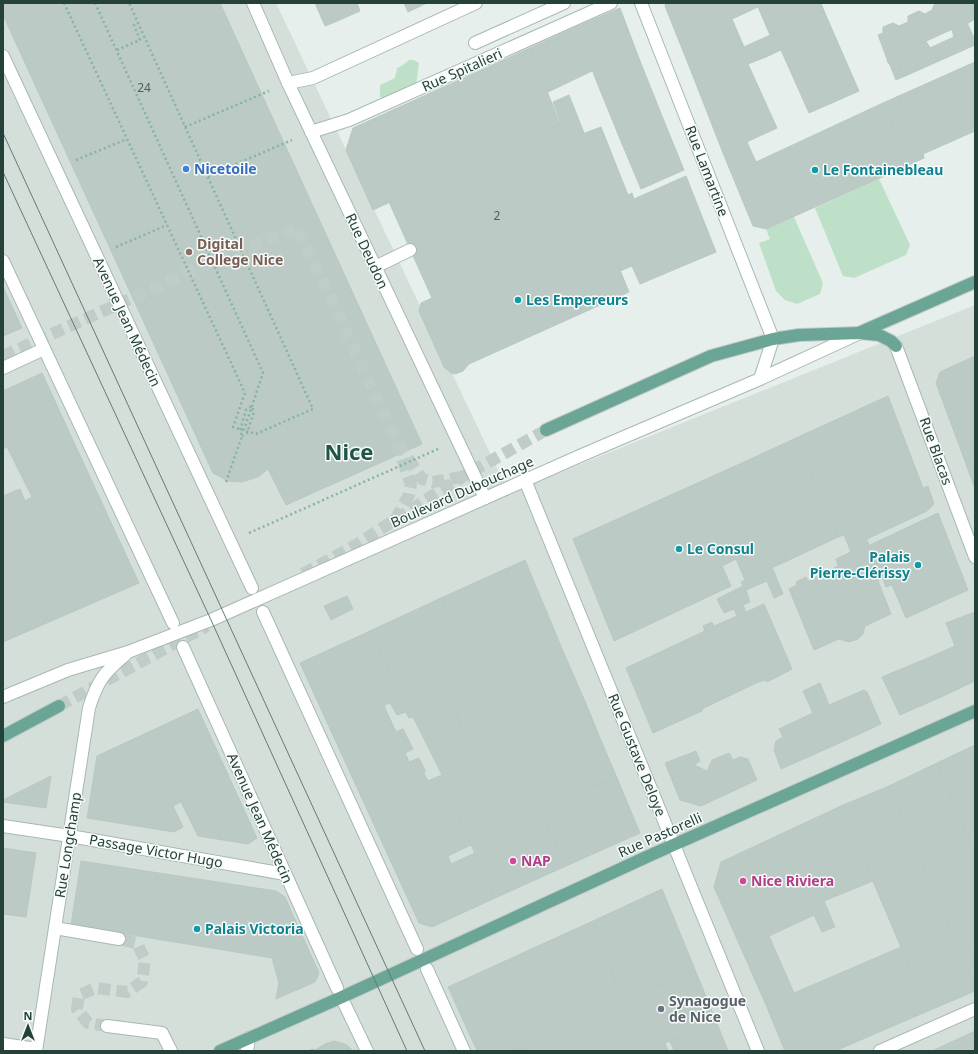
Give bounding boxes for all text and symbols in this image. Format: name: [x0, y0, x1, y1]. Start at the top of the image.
street label: Rue Spitalieri: [419, 43, 505, 96]
house number: 24: [137, 79, 151, 96]
street label: Rue Lamartine: [681, 123, 734, 219]
place label: Nicetoile: [194, 159, 257, 178]
place label: Le Fontainebleau: [823, 160, 943, 179]
marker: Nicetoile: [181, 164, 191, 174]
marker: Le Fontainebleau: [810, 165, 820, 175]
house number: 2: [494, 207, 501, 224]
street label: Rue Deudon: [342, 210, 393, 292]
place label: Digital College Nice: [197, 234, 283, 269]
marker: Digital College Nice: [184, 247, 194, 257]
street label: Avenue Jean Médecin: [89, 254, 166, 390]
place label: Les Empereurs: [526, 290, 628, 309]
marker: Les Empereurs: [513, 295, 523, 305]
street label: Rue Blacas: [915, 414, 958, 488]
district label: Nice: [325, 436, 373, 466]
street label: Boulevard Dubouchage: [387, 451, 536, 532]
place label: Le Consul: [687, 539, 754, 558]
marker: Le Consul: [674, 544, 684, 554]
place label: Palais Pierre-Clérissy: [810, 547, 910, 582]
marker: Palais Pierre-Clérissy: [913, 560, 923, 570]
street label: Rue Gustave Deloye: [604, 691, 671, 819]
street label: Avenue Jean Médecin: [223, 750, 298, 886]
street label: Rue Longchamp: [50, 791, 85, 899]
street label: Rue Pastorelli: [615, 808, 705, 861]
street label: Passage Victor Hugo: [88, 829, 224, 872]
place label: NAP: [521, 851, 551, 870]
marker: NAP: [508, 856, 518, 866]
place label: Nice Riviera: [751, 871, 834, 890]
marker: Nice Riviera: [738, 876, 748, 886]
place label: Palais Victoria: [205, 919, 304, 938]
marker: Palais Victoria: [192, 924, 202, 934]
place label: Synagogue de Nice: [669, 991, 746, 1026]
marker: Synagogue de Nice: [656, 1004, 666, 1014]
north arrow: [8, 1006, 48, 1046]
text: N: [24, 1008, 32, 1023]

